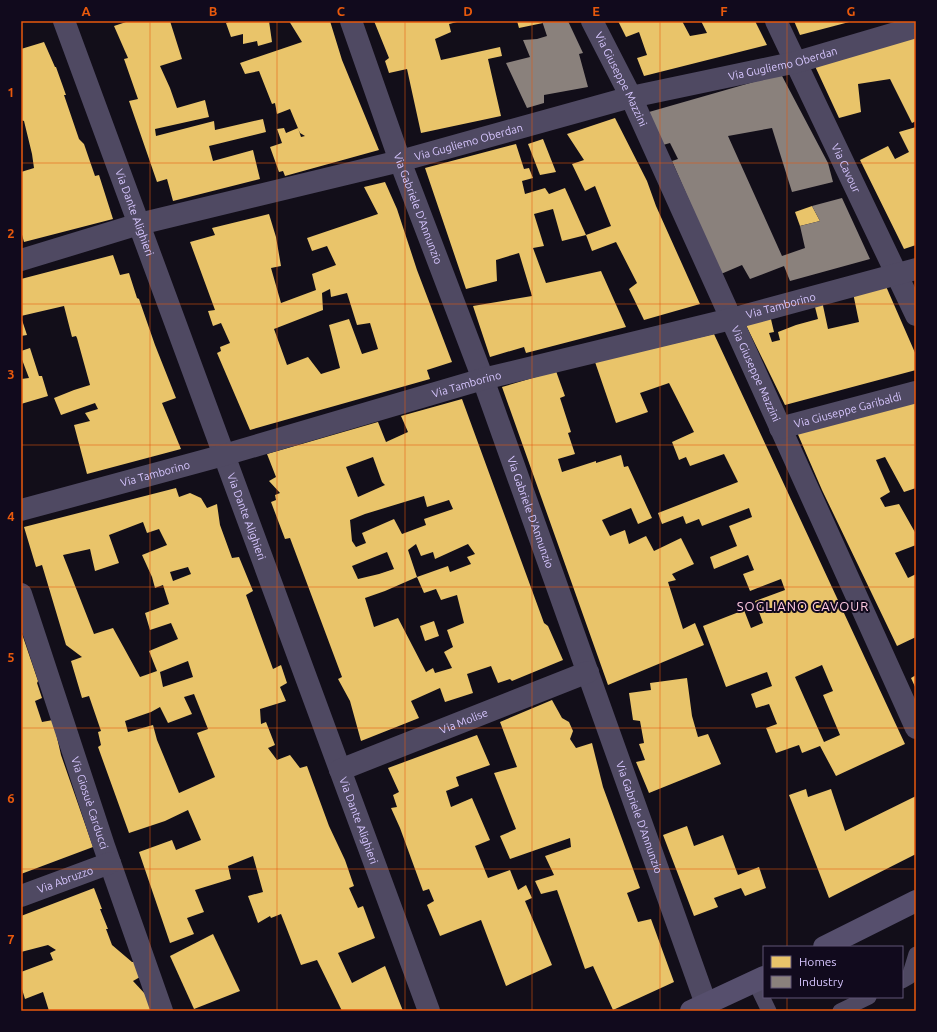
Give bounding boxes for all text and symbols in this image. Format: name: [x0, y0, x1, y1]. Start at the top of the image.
text: A: [81, 4, 91, 18]
text: B: [209, 4, 218, 18]
text: C: [337, 4, 346, 18]
text: D: [463, 4, 473, 18]
text: E: [592, 4, 600, 18]
text: F: [720, 4, 728, 18]
text: G: [847, 4, 856, 18]
street label: Via Giuseppe Mazzini: [593, 30, 649, 128]
street label: Via Gugliemo Oberdan: [727, 44, 839, 82]
text: 1: [7, 85, 15, 99]
street label: Via Gugliemo Oberdan: [413, 121, 524, 163]
street label: Via Cavour: [829, 142, 863, 195]
street label: Via Gabriele D'Annunzio: [392, 151, 445, 266]
street label: Via Dante Alighieri: [113, 167, 156, 258]
text: 2: [7, 226, 15, 240]
street label: Via Tamborino: [745, 290, 817, 321]
street label: Via Giuseppe Mazzini: [729, 324, 783, 423]
text: 3: [7, 367, 15, 381]
street label: Via Tamborino: [430, 369, 502, 400]
street label: Via Giuseppe Garibaldi: [793, 390, 903, 430]
street label: Via Gabriele D'Annunzio: [505, 455, 556, 570]
street label: Via Tamborino: [119, 459, 191, 489]
street label: Via Dante Alighieri: [225, 471, 268, 562]
text: 4: [7, 509, 15, 523]
district label: SOGLIANO CAVOUR: [737, 599, 869, 613]
text: 5: [7, 650, 15, 664]
street label: Via Molise: [438, 706, 489, 736]
street label: Via Giosuè Carducci: [69, 755, 111, 851]
street label: Via Gabriele D'Annunzio: [614, 760, 665, 875]
street label: Via Dante Alighieri: [337, 775, 380, 866]
text: 6: [7, 791, 15, 805]
street label: Via Abruzzo: [35, 864, 95, 895]
text: 7: [7, 932, 15, 946]
legend: [763, 946, 903, 998]
text: Homes: [799, 955, 837, 968]
text: Industry: [799, 975, 844, 988]

